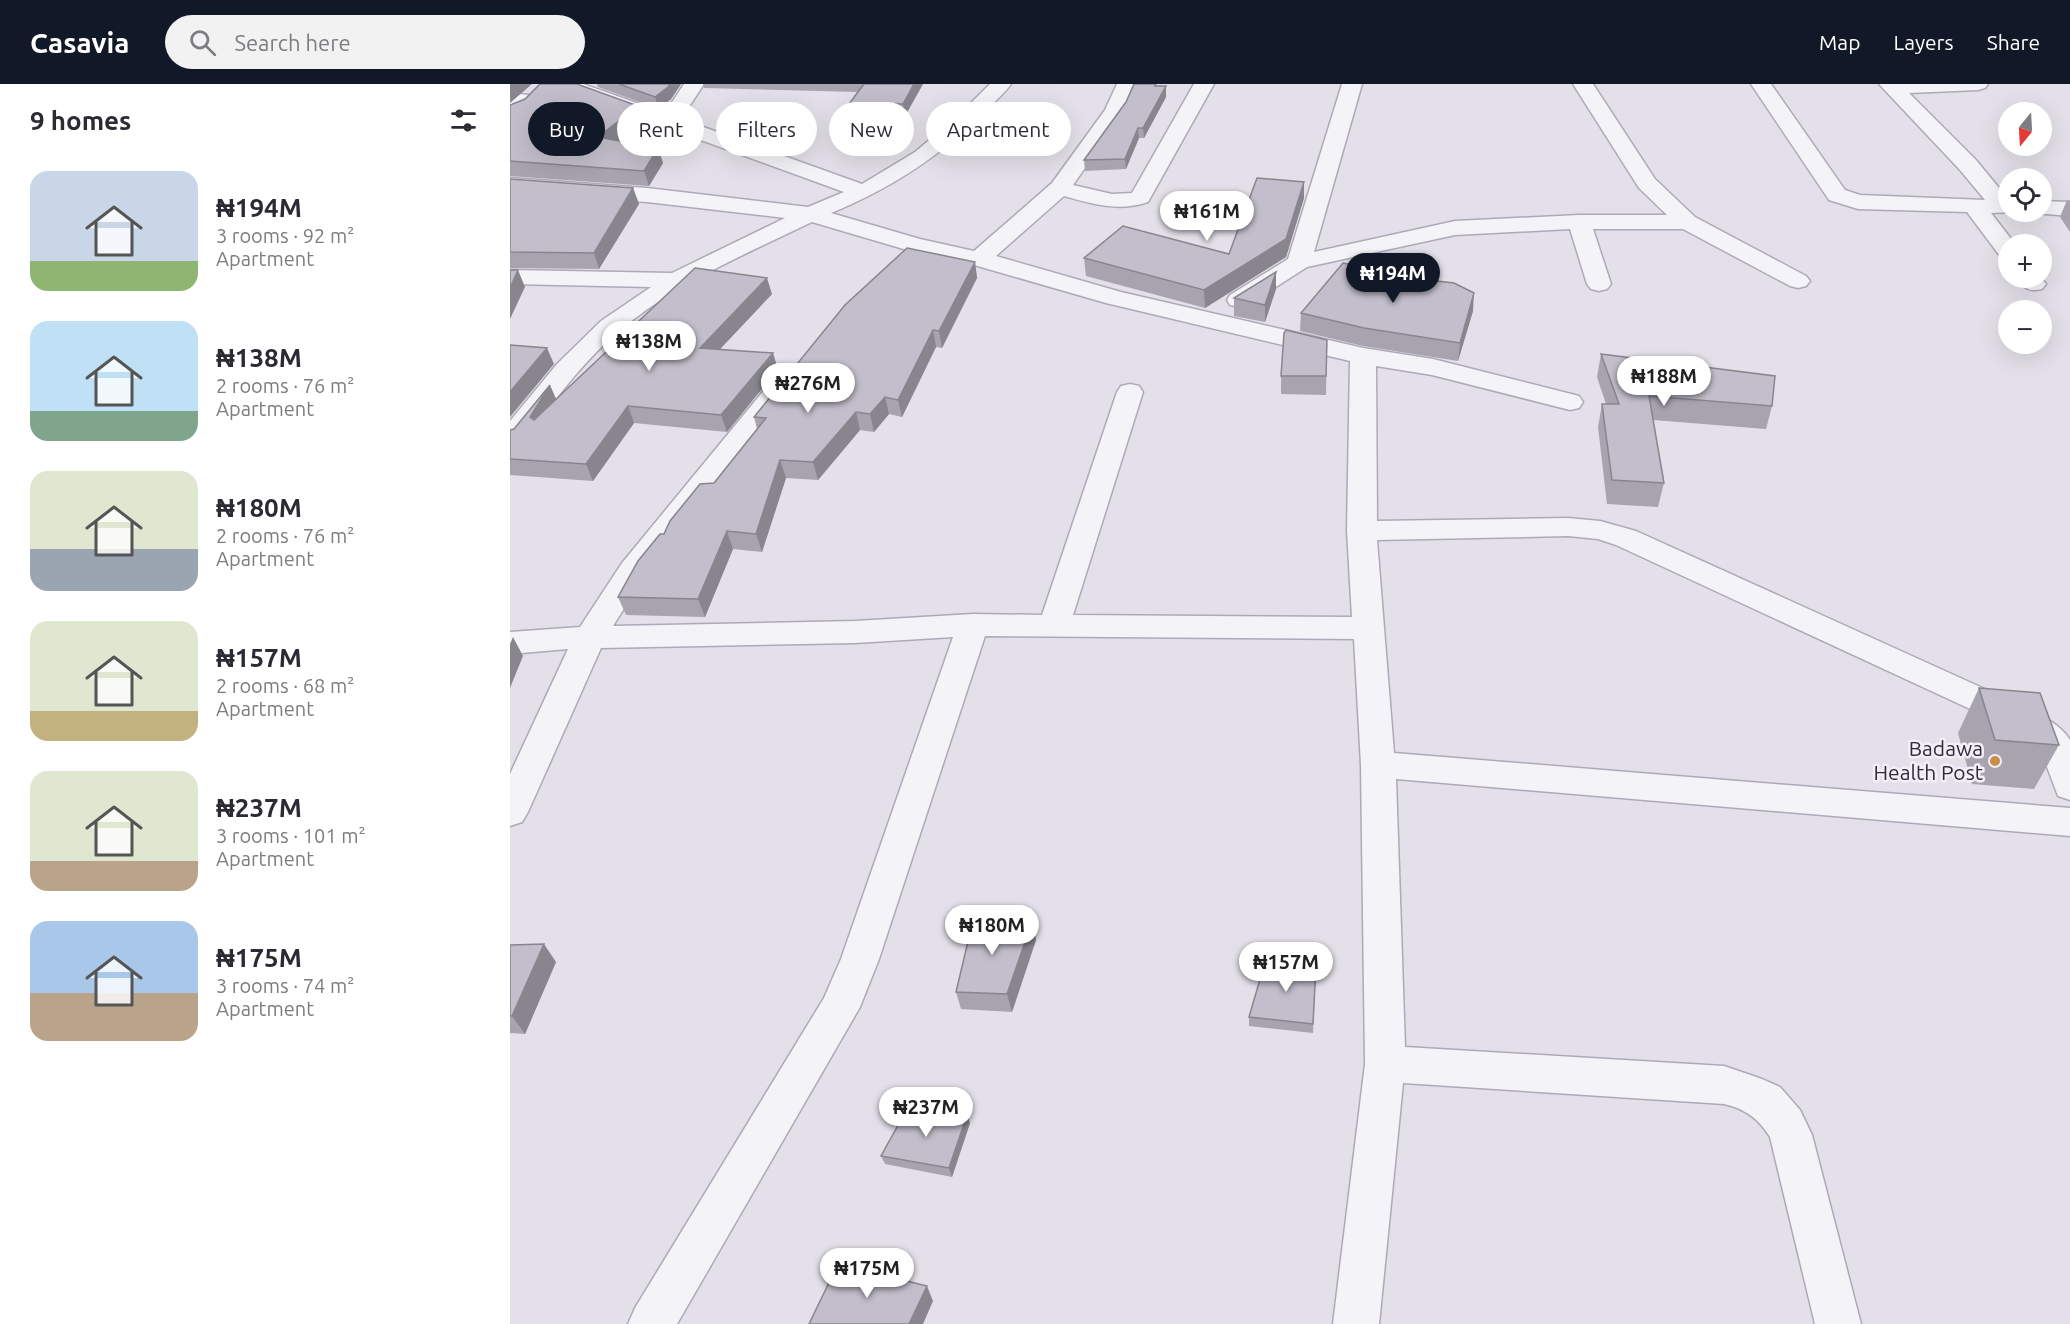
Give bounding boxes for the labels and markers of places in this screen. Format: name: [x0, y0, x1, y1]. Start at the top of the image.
pin: ₦161M: [1165, 191, 1249, 242]
pin: ₦194M: [1351, 253, 1435, 304]
pin: ₦138M: [607, 321, 691, 372]
pin: ₦188M: [1622, 356, 1706, 407]
pin: ₦276M: [766, 363, 850, 414]
place label: Badawa Health Post: [1873, 736, 1983, 784]
marker: Badawa Health Post: [1988, 754, 2002, 768]
pin: ₦180M: [950, 905, 1034, 956]
pin: ₦157M: [1244, 942, 1328, 993]
pin: ₦237M: [884, 1087, 968, 1138]
pin: ₦175M: [825, 1248, 909, 1299]

